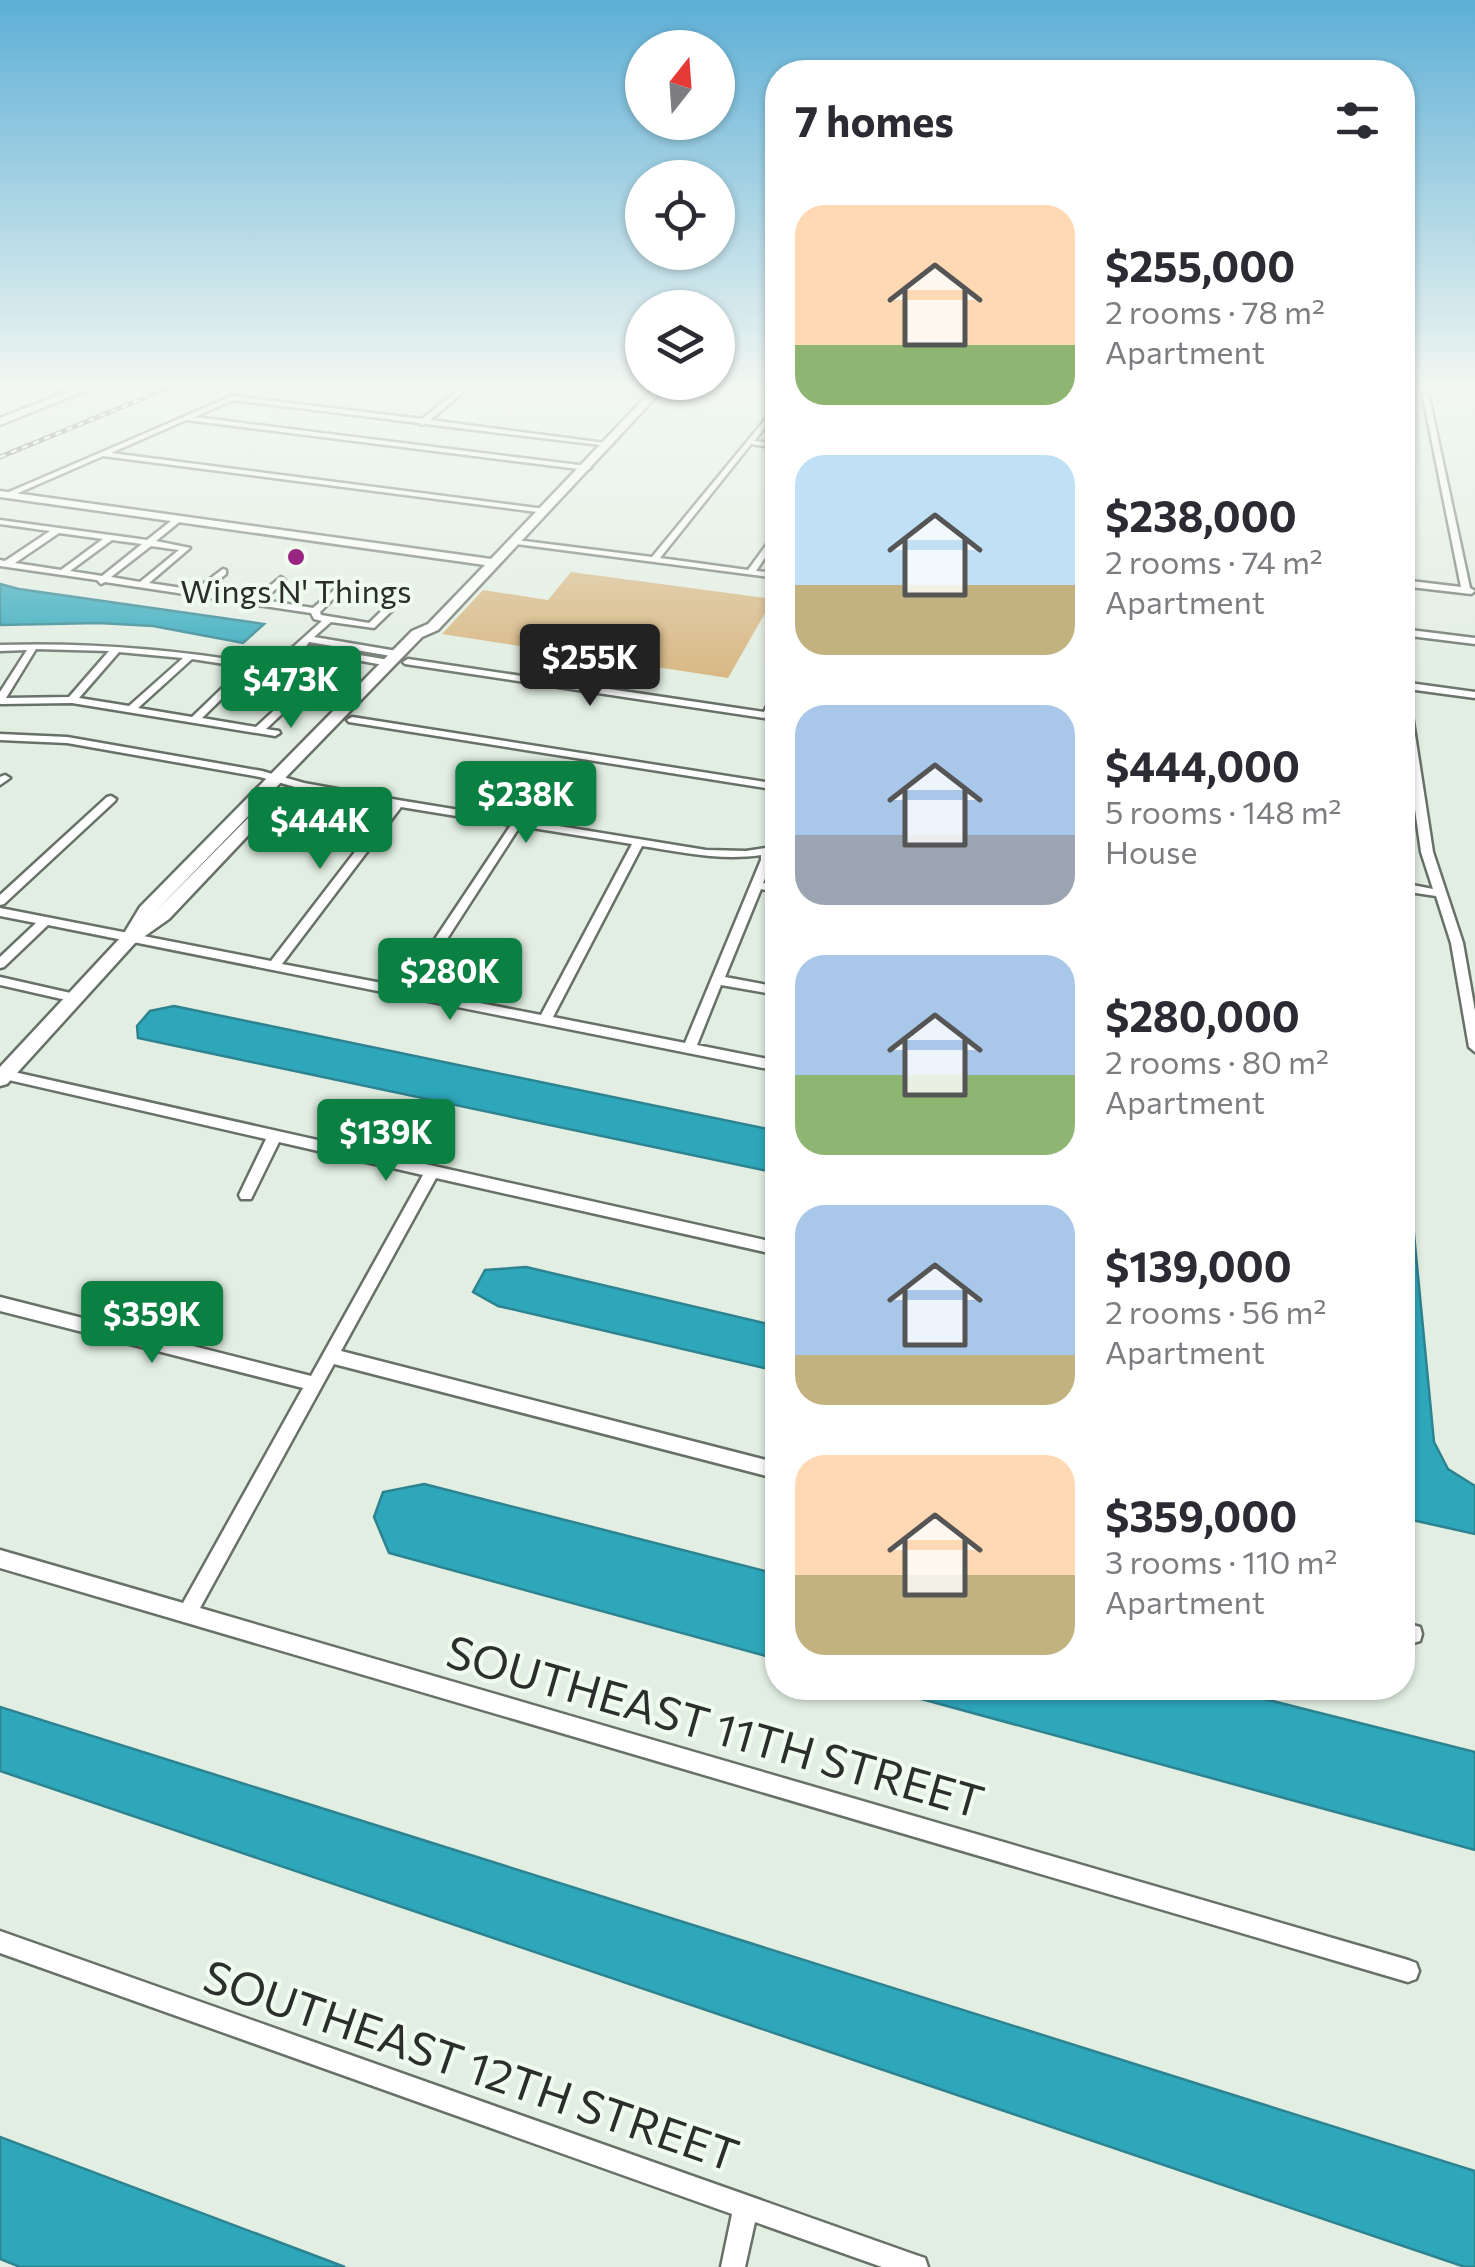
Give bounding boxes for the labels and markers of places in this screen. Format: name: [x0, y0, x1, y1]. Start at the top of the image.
marker: Wings N' Things: [285, 546, 307, 568]
place label: Wings N' Things: [180, 570, 412, 610]
pin: $255K: [520, 624, 660, 709]
pin: $473K: [221, 646, 361, 731]
pin: $238K: [456, 761, 596, 846]
pin: $444K: [250, 787, 390, 872]
pin: $280K: [380, 938, 520, 1023]
pin: $139K: [316, 1099, 456, 1184]
pin: $359K: [82, 1281, 222, 1366]

